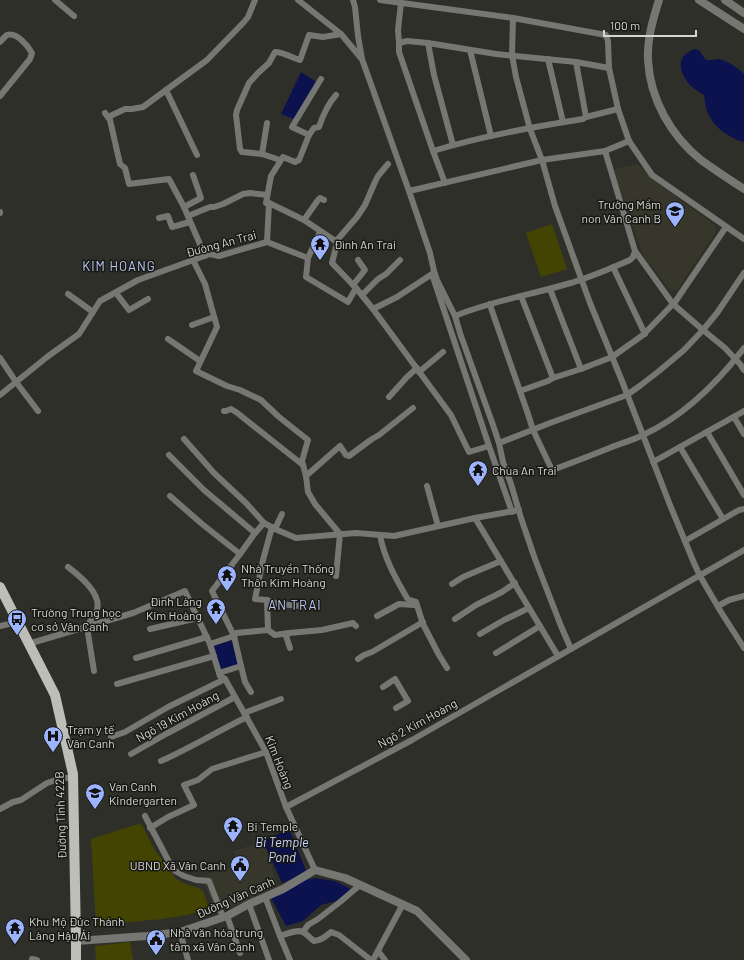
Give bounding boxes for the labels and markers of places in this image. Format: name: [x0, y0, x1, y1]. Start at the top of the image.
place label: Trường Mầm non Vân Canh B: [582, 197, 661, 225]
school or university icon: Trường Mầm non Vân Canh B: [664, 200, 686, 228]
temple icon: Đình An Trai: [309, 233, 331, 261]
place label: Đình An Trai: [334, 237, 396, 251]
temple icon: Chùa An Trai: [467, 459, 489, 487]
place label: Chùa An Trai: [492, 463, 557, 477]
place label: Nhà Truyền Thống Thôn Kim Hoàng: [241, 561, 334, 589]
temple icon: Nhà Truyền Thống Thôn Kim Hoàng: [216, 564, 238, 592]
place label: Đình Làng Kim Hoàng: [146, 594, 202, 622]
temple icon: Đình Làng Kim Hoàng: [205, 597, 227, 625]
place label: Trường Trung học cơ sở Vân Canh: [31, 605, 121, 633]
bus stop icon: Trường Trung học cơ sở Vân Canh: [6, 608, 28, 636]
place label: Trạm y tế Vân Canh: [67, 722, 115, 750]
hospital icon: Trạm y tế Vân Canh: [42, 725, 64, 753]
place label: Van Canh Kindergarten: [109, 779, 177, 807]
school or university icon: Van Canh Kindergarten: [84, 782, 106, 810]
temple icon: Bi Temple: [222, 815, 244, 843]
place label: Bi Temple: [247, 819, 298, 833]
public building icon: UBND Xã Vân Canh: [229, 854, 251, 882]
place label: UBND Xã Vân Canh: [130, 858, 226, 872]
place label: Khu Mộ Đức Thánh Làng Hậu Ái: [29, 914, 125, 942]
temple icon: Khu Mộ Đức Thánh Làng Hậu Ái: [4, 917, 26, 945]
place label: Nhà văn hóa trung tâm xã Vân Canh: [170, 925, 263, 953]
public building icon: Nhà văn hóa trung tâm xã Vân Canh: [145, 928, 167, 956]

